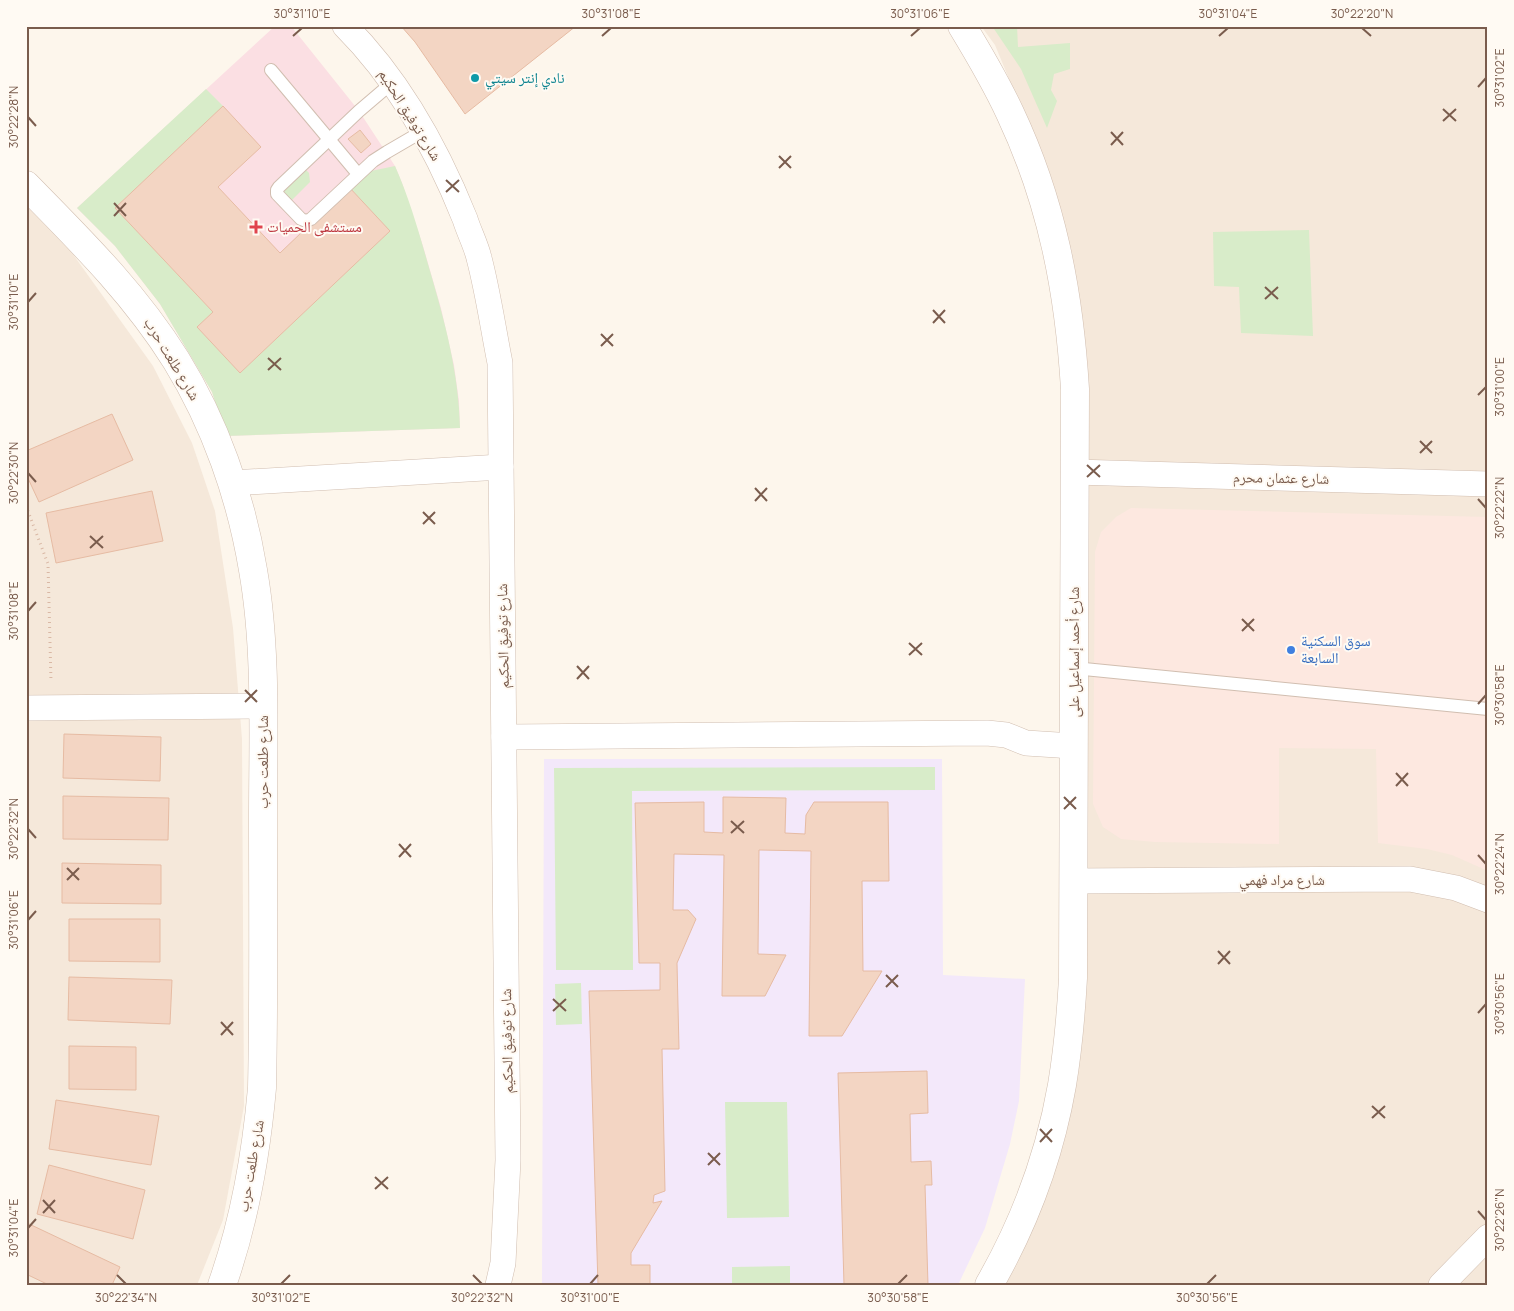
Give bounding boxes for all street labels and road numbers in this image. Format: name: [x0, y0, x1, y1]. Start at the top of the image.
street label: شارع توفيق الحكيم: [374, 65, 447, 165]
street label: شارع طلعت حرب: [139, 313, 206, 404]
street label: شارع عثمان محرم: [1233, 466, 1330, 489]
street label: شارع توفيق الحكيم: [491, 583, 514, 689]
street label: شارع أحمد إسماعيل على: [1063, 586, 1084, 717]
street label: شارع طلعت حرب: [252, 715, 273, 809]
street label: شارع مراد فهمي: [1239, 869, 1325, 892]
street label: شارع توفيق الحكيم: [495, 988, 518, 1094]
street label: شارع طلعت حرب: [232, 1118, 269, 1214]

